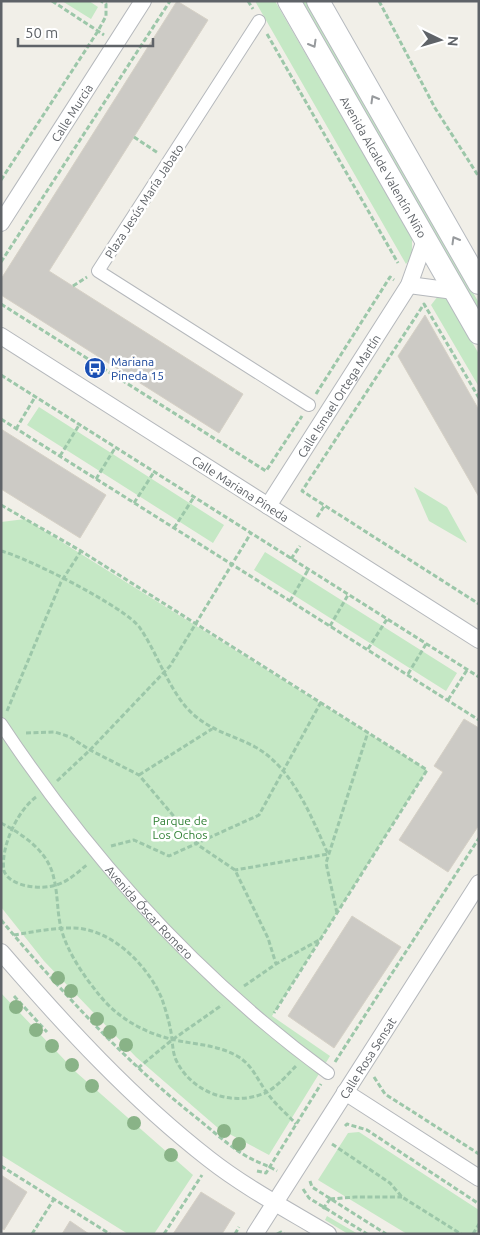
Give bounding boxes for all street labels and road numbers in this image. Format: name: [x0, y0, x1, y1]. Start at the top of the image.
street label: Calle Murcia: [48, 81, 95, 144]
street label: Avenida Alcalde Valentín Niño: [338, 94, 429, 240]
street label: Plaza Jesús María Jabato: [102, 142, 186, 260]
street label: Calle Ismael Ortega Martín: [294, 332, 382, 459]
street label: Calle Mariana Pineda: [190, 453, 291, 524]
street label: Avenida Óscar Romero: [103, 863, 196, 961]
street label: Calle Rosa Sensat: [337, 1015, 398, 1101]

